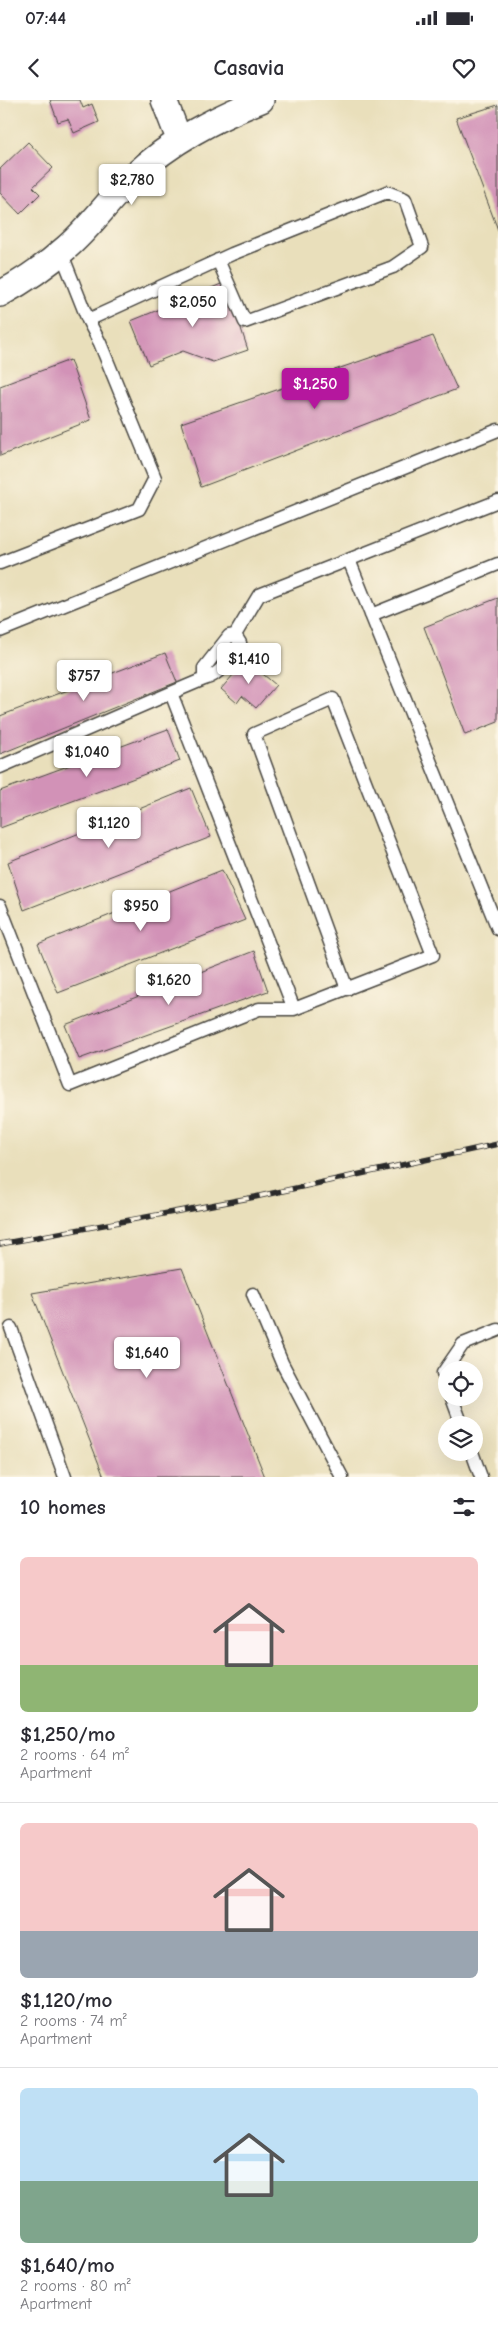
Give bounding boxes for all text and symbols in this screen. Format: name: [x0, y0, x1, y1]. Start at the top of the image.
text: 07:44: [25, 7, 66, 29]
icon: back: [20, 54, 48, 82]
icon: heart: [450, 54, 478, 82]
text: Casavia: [214, 55, 284, 81]
pin: $2,780: [91, 164, 173, 206]
text: $2,780: [110, 171, 154, 189]
pin: $2,050: [152, 286, 234, 328]
text: $2,050: [169, 293, 217, 311]
pin: $1,250: [274, 368, 356, 410]
text: $1,250: [293, 375, 337, 393]
pin: $1,410: [208, 642, 290, 685]
text: $1,410: [228, 650, 270, 668]
pin: $757: [54, 660, 114, 702]
text: $757: [68, 667, 100, 685]
pin: $1,040: [46, 736, 128, 778]
text: $1,040: [65, 743, 109, 761]
pin: $1,120: [68, 806, 150, 849]
text: $1,120: [88, 814, 130, 832]
pin: $950: [111, 890, 171, 932]
text: $950: [123, 897, 159, 915]
pin: $1,620: [128, 964, 210, 1006]
text: $1,620: [147, 971, 191, 989]
pin: $1,640: [106, 1336, 188, 1379]
text: $1,640: [125, 1344, 169, 1362]
map controls: [438, 1361, 483, 1461]
button: locate: [438, 1361, 483, 1406]
button: layers: [438, 1416, 483, 1461]
icon: filters: [450, 1493, 478, 1521]
text: 10 homes: [20, 1495, 106, 1519]
icon: home: [204, 1590, 294, 1680]
text: $1,250/mo: [20, 1722, 115, 1746]
text: 2 rooms · 64 m²: [20, 1746, 129, 1764]
text: Apartment: [20, 1764, 92, 1782]
icon: home: [204, 1855, 294, 1945]
text: $1,120/mo: [20, 1988, 112, 2012]
text: 2 rooms · 74 m²: [20, 2012, 127, 2030]
text: Apartment: [20, 2030, 92, 2048]
icon: home: [204, 2120, 294, 2210]
text: $1,640/mo: [20, 2253, 115, 2277]
text: 2 rooms · 80 m²: [20, 2277, 131, 2295]
text: Apartment: [20, 2295, 92, 2313]

